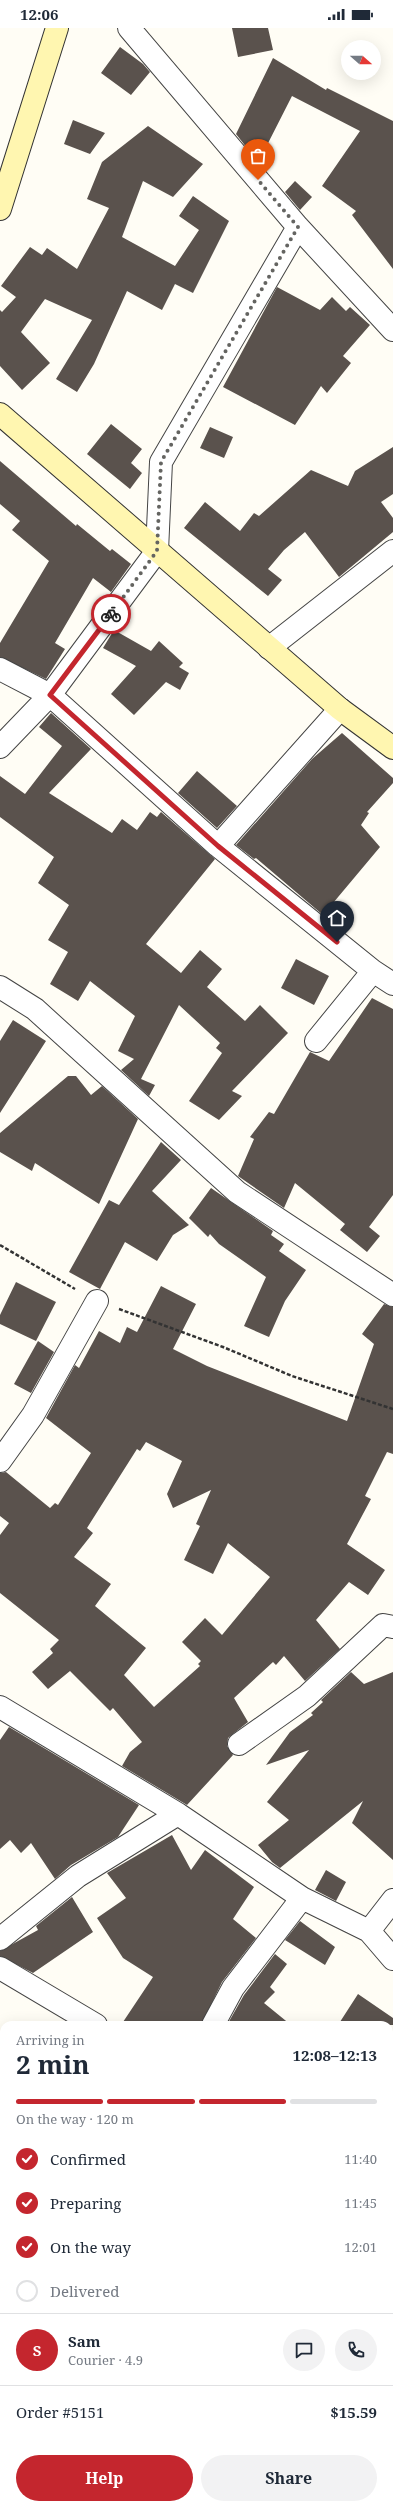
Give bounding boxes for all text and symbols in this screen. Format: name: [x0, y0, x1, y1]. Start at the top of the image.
text: 12:06: [20, 4, 58, 24]
north arrow: [341, 40, 381, 80]
map controls: [341, 40, 381, 80]
pin: [241, 139, 275, 180]
icon: bag: [247, 145, 269, 167]
courier: [91, 594, 131, 634]
icon: bike: [100, 603, 122, 625]
pin: [320, 901, 354, 942]
icon: home: [326, 907, 348, 929]
text: Arriving in: [16, 2031, 85, 2049]
text: 12:08–12:13: [293, 2045, 377, 2065]
text: 2 min: [16, 2046, 90, 2082]
text: On the way · 120 m: [16, 2110, 134, 2128]
icon: check: [16, 2148, 38, 2170]
text: Confirmed: [50, 2149, 126, 2169]
text: 11:40: [344, 2150, 377, 2168]
icon: check: [16, 2192, 38, 2214]
text: Preparing: [50, 2193, 121, 2213]
text: 11:45: [344, 2194, 377, 2212]
icon: check: [16, 2236, 38, 2258]
text: On the way: [50, 2237, 131, 2257]
text: 12:01: [344, 2238, 377, 2256]
text: Delivered: [50, 2281, 119, 2301]
button: chat: [283, 2329, 325, 2371]
button: phone: [335, 2329, 377, 2371]
text: Sam: [68, 2331, 100, 2351]
text: S: [33, 2340, 41, 2360]
text: Courier · 4.9: [68, 2351, 143, 2369]
text: Order #5151: [16, 2402, 104, 2422]
text: $15.59: [330, 2402, 377, 2422]
button: Help: [16, 2455, 193, 2501]
button: Share: [201, 2455, 377, 2501]

